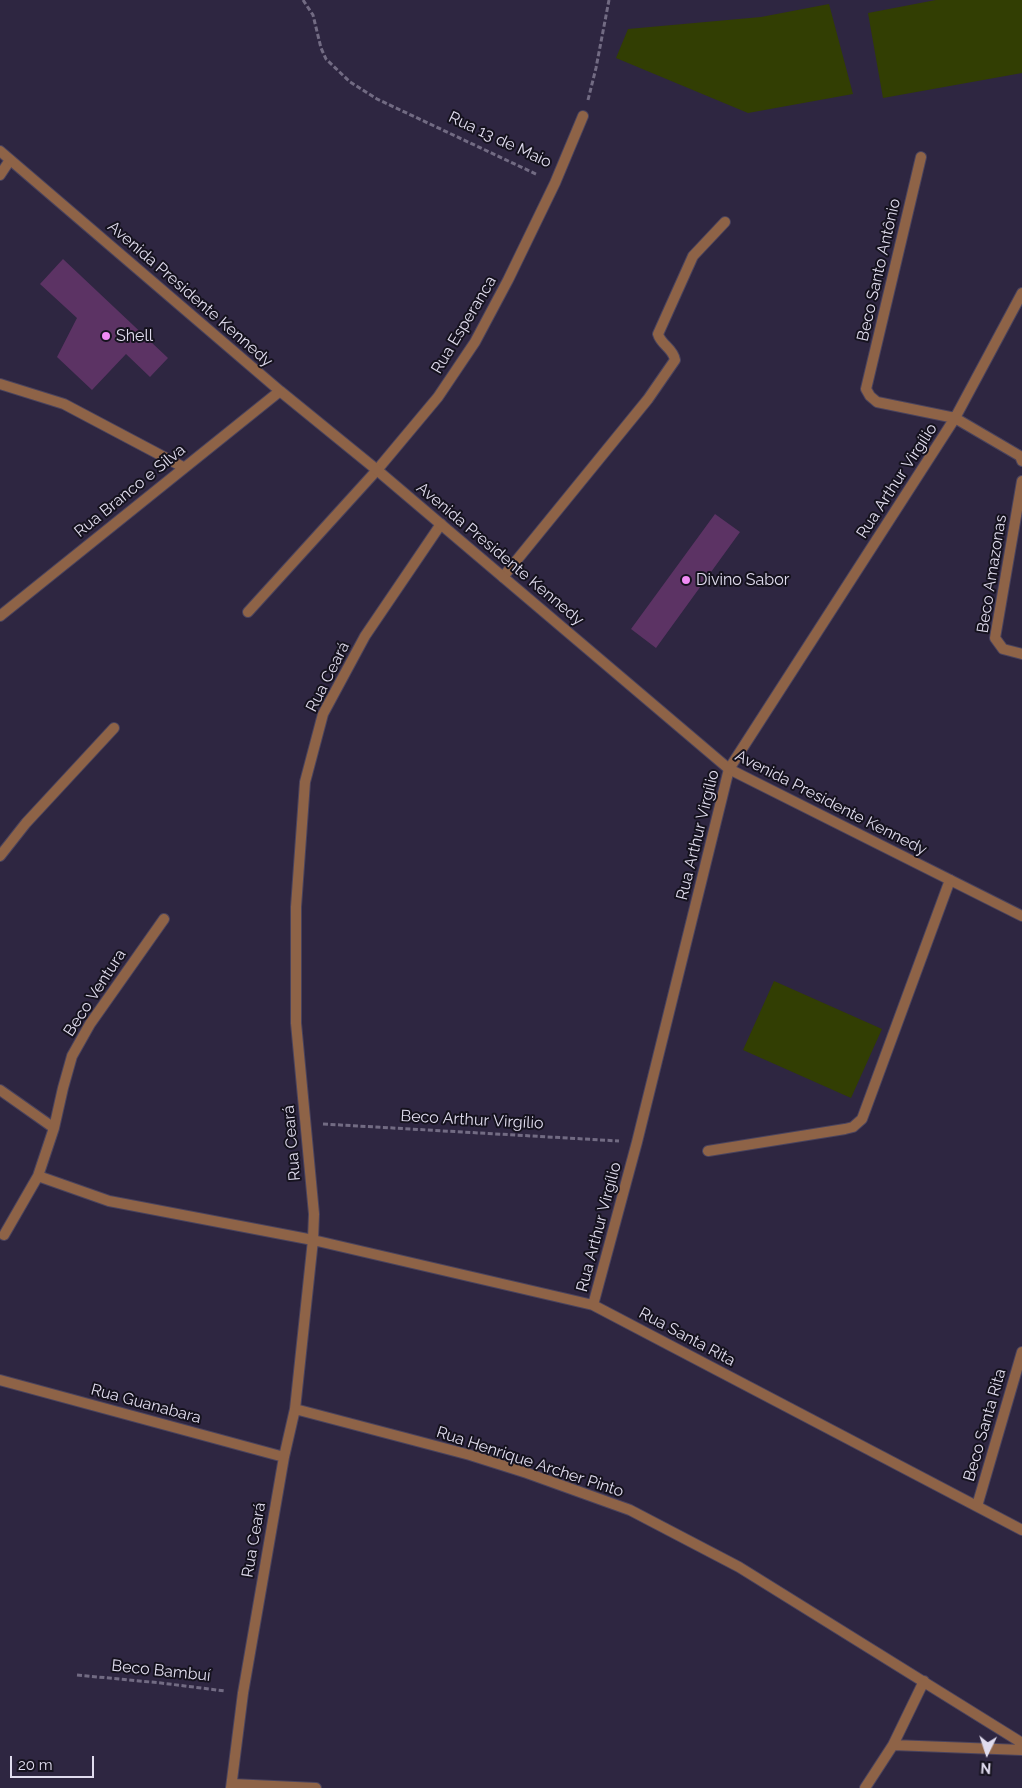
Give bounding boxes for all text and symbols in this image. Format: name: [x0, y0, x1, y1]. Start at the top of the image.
street label: Rua 13 de Maio: [446, 108, 554, 172]
street label: Beco Santo Antônio: [853, 197, 905, 343]
street label: Avenida Presidente Kennedy: [103, 217, 277, 371]
street label: Rua Esperanca: [427, 273, 501, 377]
place label: Shell: [116, 326, 153, 346]
marker: Shell: [100, 330, 112, 342]
street label: Rua Arthur Virgílio: [853, 420, 941, 542]
street label: Rua Branco e Silva: [71, 440, 189, 542]
street label: Avenida Presidente Kennedy: [412, 478, 588, 630]
street label: Beco Amazonas: [973, 513, 1011, 635]
place label: Divino Sabor: [696, 570, 789, 590]
marker: Divino Sabor: [680, 574, 692, 586]
street label: Rua Ceará: [302, 639, 354, 715]
street label: Avenida Presidente Kennedy: [732, 746, 930, 860]
street label: Rua Arthur Virgílio: [673, 768, 723, 902]
street label: Beco Ventura: [60, 946, 130, 1040]
street label: Rua Ceará: [279, 1104, 305, 1182]
street label: Beco Arthur Virgílio: [400, 1107, 544, 1133]
street label: Rua Arthur Virgílio: [572, 1160, 626, 1294]
street label: Rua Santa Rita: [636, 1304, 738, 1370]
street label: Beco Santa Rita: [960, 1367, 1010, 1483]
street label: Rua Guanabara: [89, 1380, 203, 1428]
street label: Rua Henrique Archer Pinto: [434, 1423, 626, 1501]
street label: Rua Ceará: [238, 1501, 270, 1579]
street label: Beco Bambuí: [111, 1656, 211, 1686]
north arrow: [962, 1728, 1012, 1778]
scale bar: [12, 1746, 96, 1778]
text: 20 m: [18, 1756, 53, 1774]
text: N: [980, 1760, 992, 1776]

